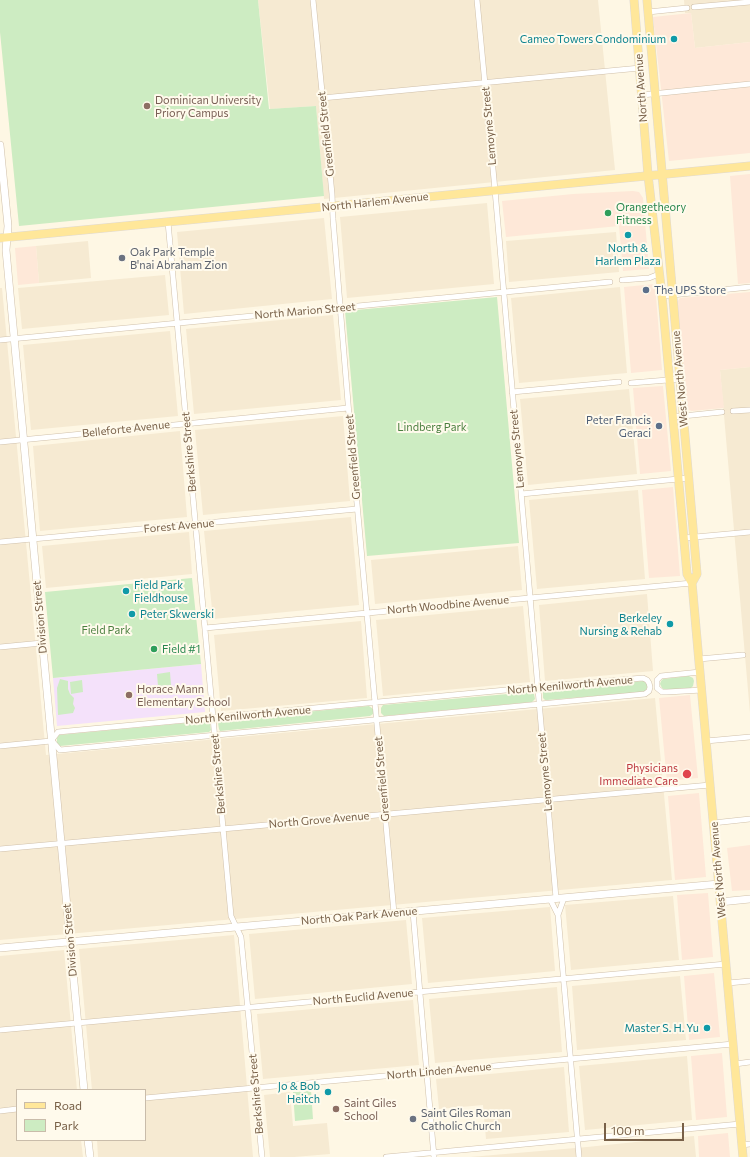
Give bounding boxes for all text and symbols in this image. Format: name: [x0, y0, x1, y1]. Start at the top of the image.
place label: Cameo Towers Condominium: [520, 32, 666, 46]
marker: Cameo Towers Condominium: [669, 34, 679, 44]
street label: North Avenue: [632, 53, 650, 123]
street label: Lemoyne Street: [479, 86, 499, 166]
street label: Greenfield Street: [315, 91, 337, 177]
place label: Dominican University Priory Campus: [155, 93, 261, 119]
marker: Dominican University Priory Campus: [142, 101, 152, 111]
street label: North Harlem Avenue: [321, 190, 429, 214]
place label: Orangetheory Fitness: [616, 200, 686, 226]
marker: Orangetheory Fitness: [603, 208, 613, 218]
marker: North & Harlem Plaza: [623, 230, 633, 240]
place label: North & Harlem Plaza: [595, 241, 661, 267]
place label: Oak Park Temple B'nai Abraham Zion: [130, 245, 227, 271]
marker: Oak Park Temple B'nai Abraham Zion: [117, 253, 127, 263]
place label: The UPS Store: [654, 283, 726, 297]
marker: The UPS Store: [641, 285, 651, 295]
street label: North Marion Street: [254, 300, 356, 322]
street label: West North Avenue: [669, 330, 691, 428]
street label: Lemoyne Street: [507, 409, 527, 489]
street label: Berkshire Street: [179, 411, 199, 493]
place label: Peter Francis Geraci: [586, 413, 651, 439]
street label: Greenfield Street: [343, 414, 363, 500]
street label: Belleforte Avenue: [81, 418, 171, 440]
park label: Lindberg Park: [397, 420, 467, 434]
marker: Peter Francis Geraci: [654, 421, 664, 431]
street label: Forest Avenue: [143, 516, 215, 536]
place label: Field Park Fieldhouse: [134, 578, 188, 604]
street label: Division Street: [30, 580, 50, 654]
marker: Field Park Fieldhouse: [121, 586, 131, 596]
street label: North Woodbine Avenue: [386, 593, 510, 617]
place label: Peter Skwerski: [140, 607, 214, 621]
marker: Peter Skwerski: [127, 609, 137, 619]
place label: Berkeley Nursing & Rehab: [580, 611, 662, 637]
marker: Berkeley Nursing & Rehab: [665, 619, 675, 629]
park label: Field Park: [81, 623, 131, 637]
place label: Field #1: [162, 642, 200, 656]
marker: Field #1: [149, 644, 159, 654]
street label: North Kenilworth Avenue: [507, 673, 633, 697]
place label: Horace Mann Elementary School: [137, 682, 230, 708]
marker: Horace Mann Elementary School: [124, 690, 134, 700]
street label: North Kenilworth Avenue: [185, 703, 311, 727]
street label: Lemoyne Street: [535, 732, 555, 812]
street label: Berkshire Street: [208, 733, 228, 815]
street label: Greenfield Street: [372, 736, 392, 822]
place label: Physicians Immediate Care: [599, 761, 678, 787]
marker: Physicians Immediate Care: [681, 768, 693, 780]
street label: North Grove Avenue: [268, 809, 370, 831]
street label: West North Avenue: [707, 821, 729, 919]
street label: Division Street: [60, 903, 80, 977]
street label: North Oak Park Avenue: [300, 904, 418, 928]
street label: North Euclid Avenue: [312, 986, 414, 1008]
place label: Master S. H. Yu: [624, 1021, 699, 1035]
marker: Master S. H. Yu: [702, 1023, 712, 1033]
street label: Berkshire Street: [246, 1053, 266, 1135]
street label: North Linden Avenue: [386, 1060, 492, 1082]
place label: Jo & Bob Heitch: [278, 1079, 320, 1105]
marker: Jo & Bob Heitch: [323, 1087, 333, 1097]
legend: [16, 1089, 146, 1141]
place label: Saint Giles School: [344, 1096, 396, 1122]
text: Road: [54, 1098, 82, 1112]
marker: Saint Giles School: [331, 1104, 341, 1114]
place label: Saint Giles Roman Catholic Church: [421, 1106, 511, 1132]
marker: Saint Giles Roman Catholic Church: [408, 1114, 418, 1124]
scale bar: [606, 1115, 686, 1141]
text: Park: [54, 1118, 79, 1132]
text: 100 m: [611, 1123, 645, 1137]

